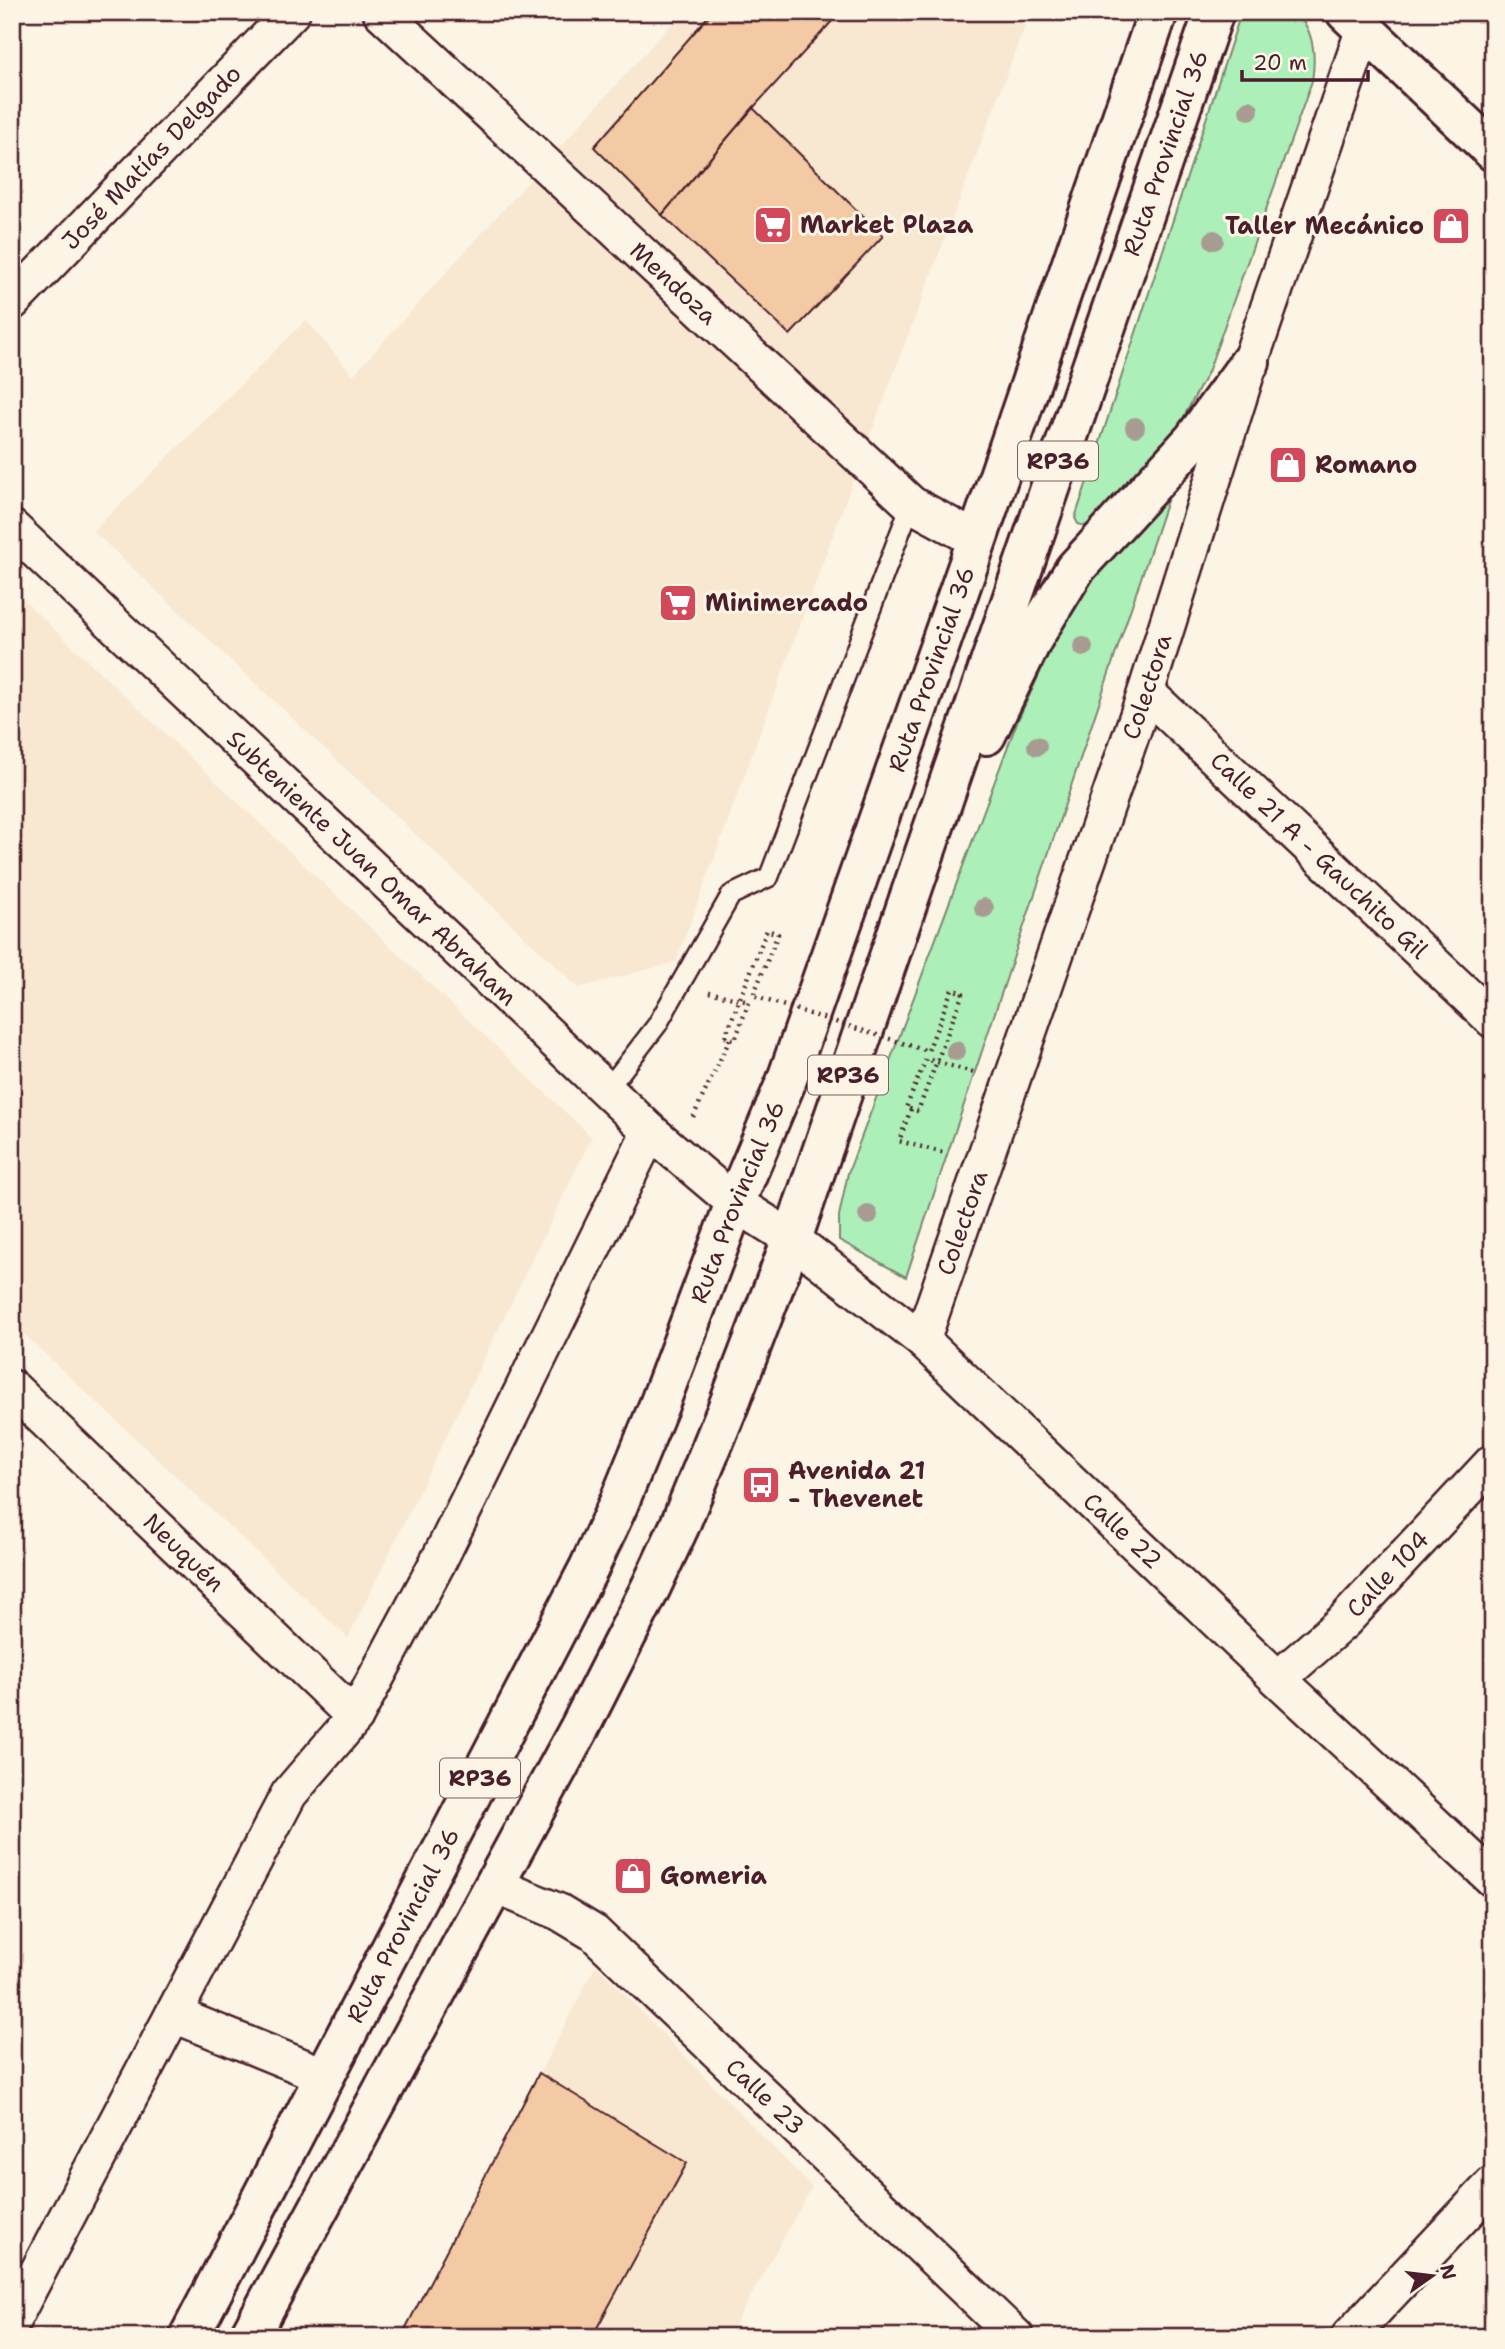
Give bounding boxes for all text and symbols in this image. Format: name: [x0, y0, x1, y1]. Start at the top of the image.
scale bar: [1242, 38, 1368, 82]
street label: Ruta Provincial 36: [1115, 46, 1216, 260]
text: 20 m: [1253, 49, 1307, 77]
street label: José Matías Delgado: [55, 58, 248, 257]
supermarket icon: Market Plaza: [752, 204, 794, 246]
shop icon: Taller Mecánico: [1430, 205, 1472, 247]
place label: Market Plaza: [800, 209, 974, 241]
place label: Taller Mecánico: [1225, 210, 1424, 242]
street label: Mendoza: [623, 235, 724, 332]
road number: RP36: [1018, 442, 1098, 481]
shop icon: Romano: [1267, 444, 1309, 486]
place label: Romano: [1315, 449, 1417, 481]
street label: Ruta Provincial 36: [881, 562, 982, 776]
supermarket icon: Minimercado: [657, 582, 699, 624]
place label: Minimercado: [705, 587, 868, 619]
street label: Colectora: [1115, 630, 1179, 744]
street label: Subteniente Juan Omar Abraham: [220, 723, 524, 1013]
street label: Calle 21 A - Gauchito Gil: [1203, 745, 1435, 967]
road number: RP36: [808, 1056, 888, 1094]
street label: Ruta Provincial 36: [683, 1096, 792, 1308]
street label: Colectora: [930, 1166, 995, 1280]
place label: Avenida 21 - Thevenet: [788, 1455, 925, 1515]
bus stop icon: Avenida 21 - Thevenet: [740, 1464, 782, 1506]
street label: Calle 22: [1076, 1486, 1169, 1576]
street label: Neuquén: [136, 1506, 231, 1599]
street label: Calle 104: [1339, 1524, 1436, 1624]
road number: RP36: [440, 1758, 520, 1798]
street label: Ruta Provincial 36: [339, 1822, 467, 2028]
shop icon: Gomeria: [612, 1855, 654, 1897]
place label: Gomeria: [660, 1860, 768, 1892]
street label: Calle 23: [719, 2051, 811, 2142]
north arrow: [1396, 2240, 1466, 2310]
text: N: [1434, 2262, 1462, 2282]

